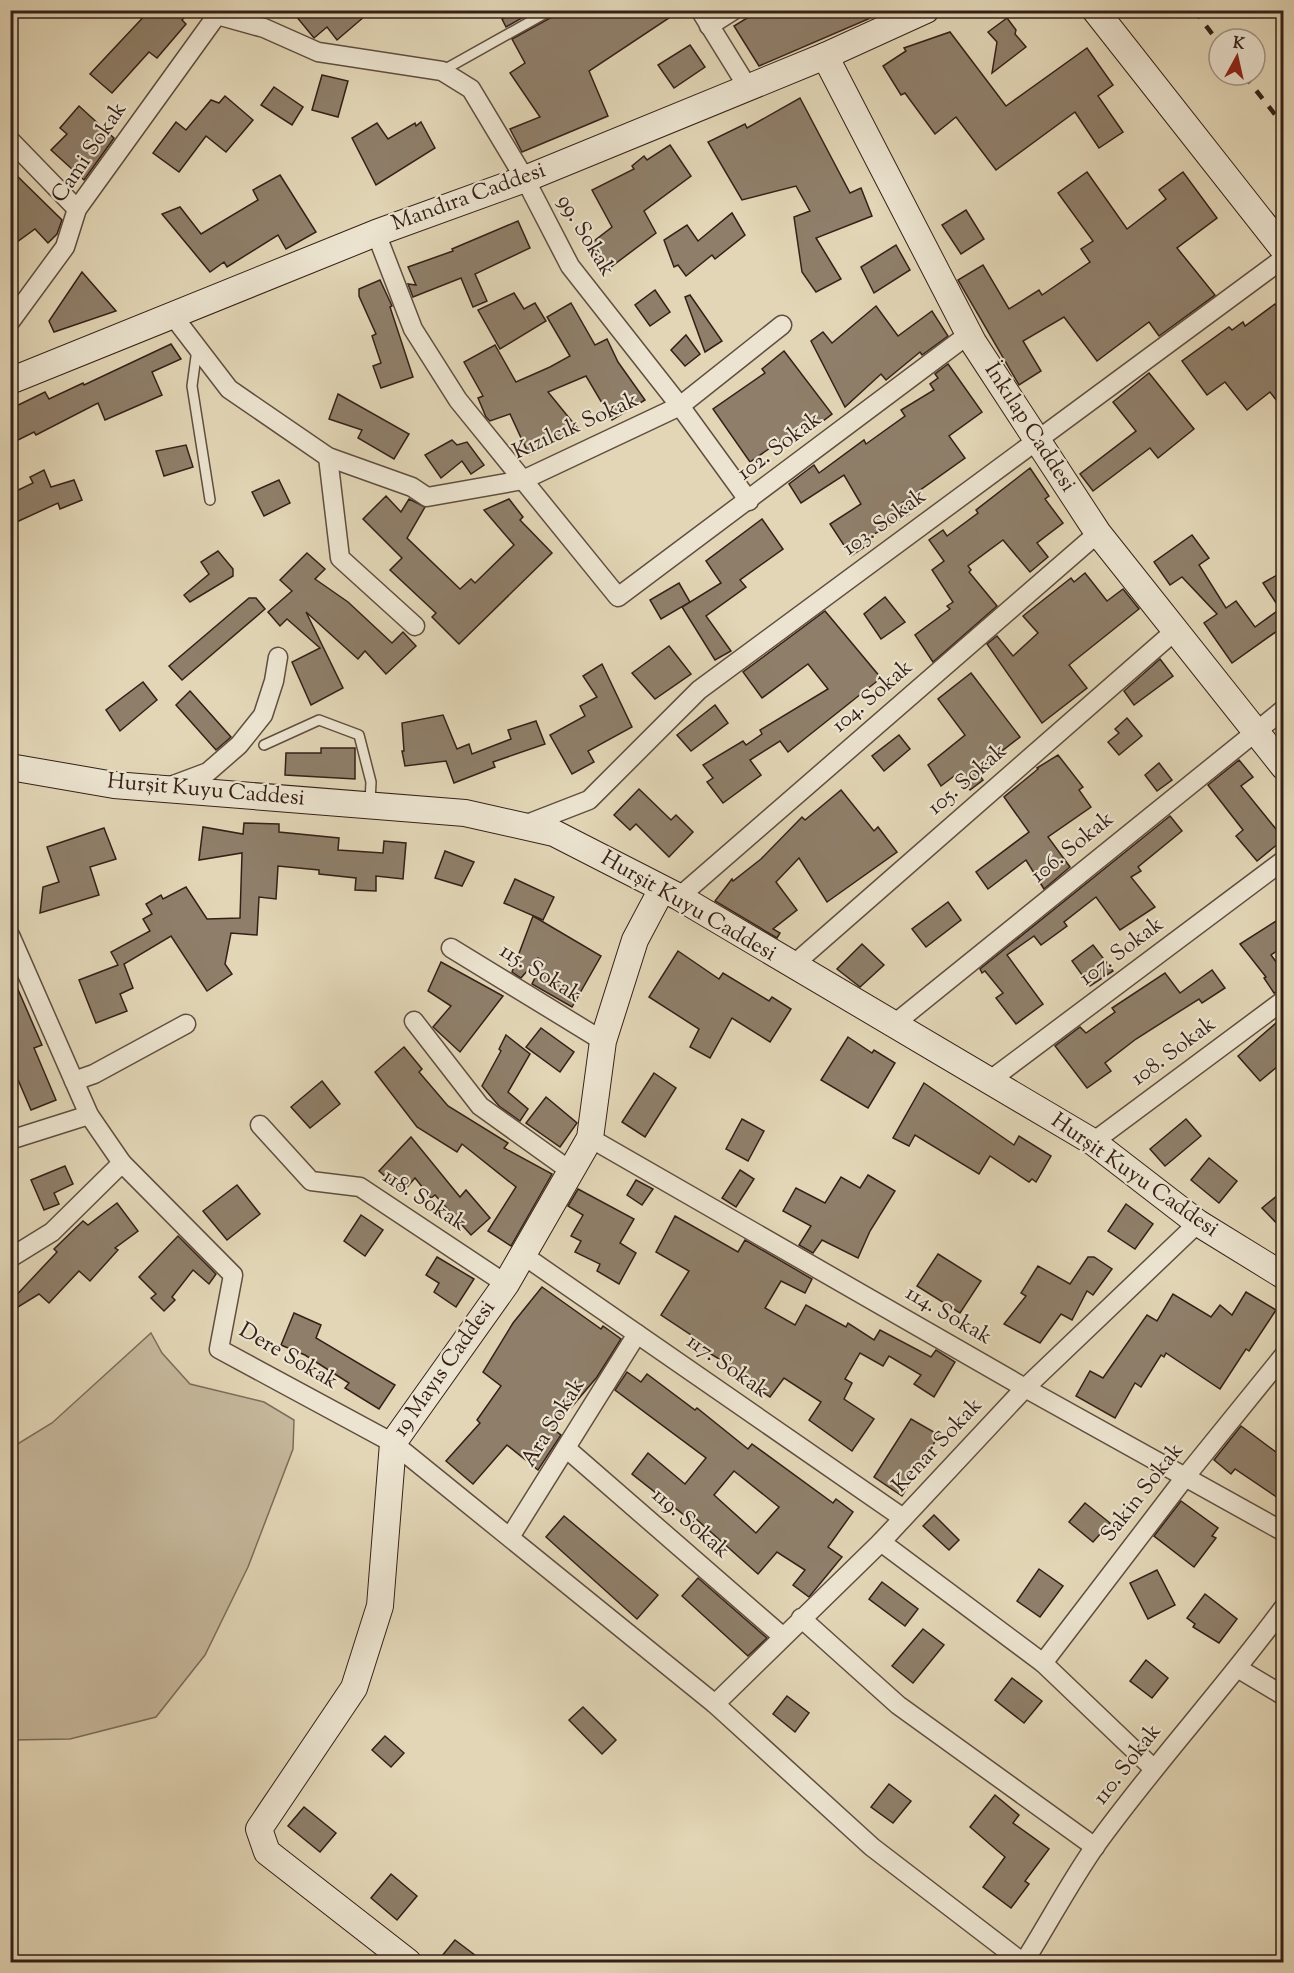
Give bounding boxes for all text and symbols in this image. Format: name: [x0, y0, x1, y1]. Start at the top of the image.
north arrow: [1207, 27, 1267, 87]
text: K: [1231, 32, 1246, 57]
street label: Cami Sokak: [44, 96, 136, 210]
street label: Mandıra Caddesi: [388, 155, 550, 241]
street label: 99. Sokak: [548, 189, 622, 283]
street label: İnkılap Caddesi: [975, 357, 1083, 499]
street label: Kızılcık Sokak: [508, 385, 644, 469]
street label: 102. Sokak: [731, 405, 829, 489]
street label: 103. Sokak: [836, 481, 934, 565]
street label: 104. Sokak: [825, 653, 921, 741]
street label: 105. Sokak: [921, 736, 1015, 824]
street label: Hurşit Kuyu Caddesi: [106, 766, 306, 816]
street label: 106. Sokak: [1025, 804, 1121, 892]
street label: Hurşit Kuyu Caddesi: [594, 844, 782, 970]
street label: 107. Sokak: [1073, 910, 1171, 994]
street label: 115. Sokak: [493, 936, 587, 1012]
street label: 108. Sokak: [1125, 1009, 1223, 1095]
street label: Hurşit Kuyu Caddesi: [1044, 1106, 1224, 1246]
street label: 118. Sokak: [375, 1162, 473, 1240]
street label: 114. Sokak: [899, 1278, 997, 1354]
street label: 19 Mayıs Caddesi: [386, 1294, 504, 1444]
street label: Dere Sokak: [232, 1316, 344, 1398]
street label: 117. Sokak: [679, 1327, 775, 1407]
street label: Ara Sokak: [514, 1372, 594, 1474]
street label: Kenar Sokak: [885, 1391, 991, 1501]
street label: Sakin Sokak: [1094, 1437, 1192, 1549]
street label: 119. Sokak: [644, 1481, 736, 1567]
street label: 110. Sokak: [1086, 1718, 1170, 1812]

